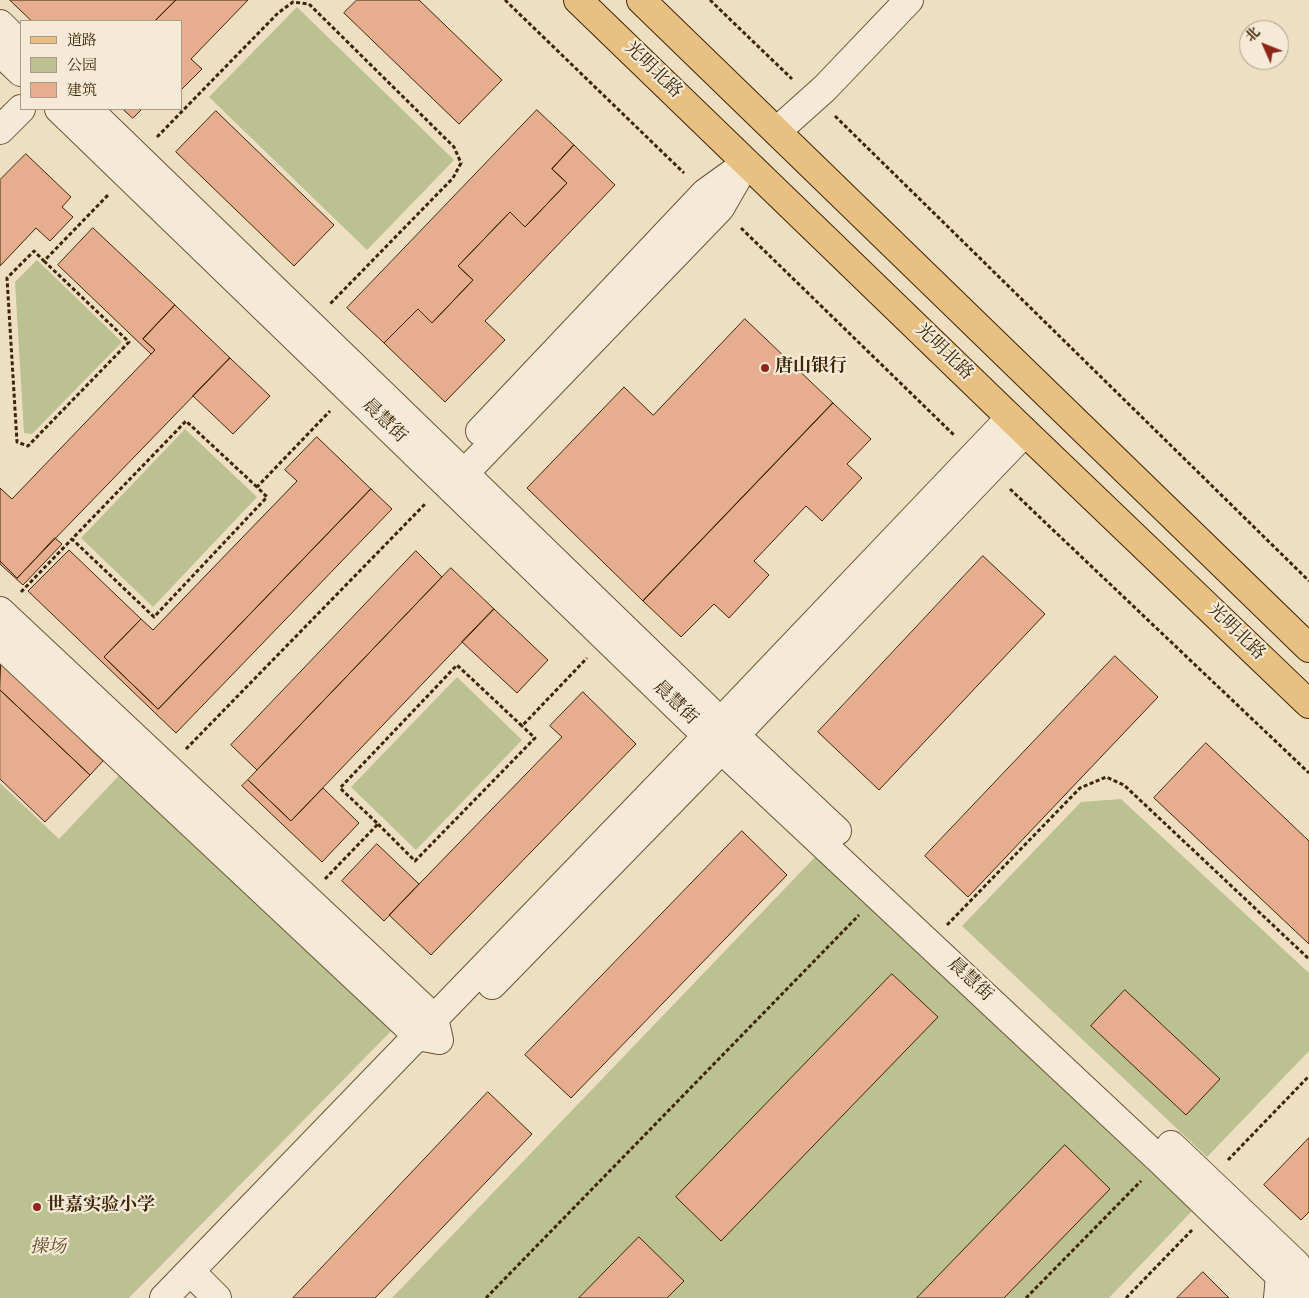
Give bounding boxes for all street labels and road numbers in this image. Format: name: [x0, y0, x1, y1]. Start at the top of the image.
street label: 光明北路: [619, 38, 685, 104]
street label: 光明北路: [910, 320, 976, 386]
street label: 晨慧街: [356, 395, 410, 449]
street label: 光明北路: [1202, 600, 1268, 666]
street label: 晨慧街: [647, 677, 701, 731]
street label: 晨慧街: [942, 955, 996, 1007]

